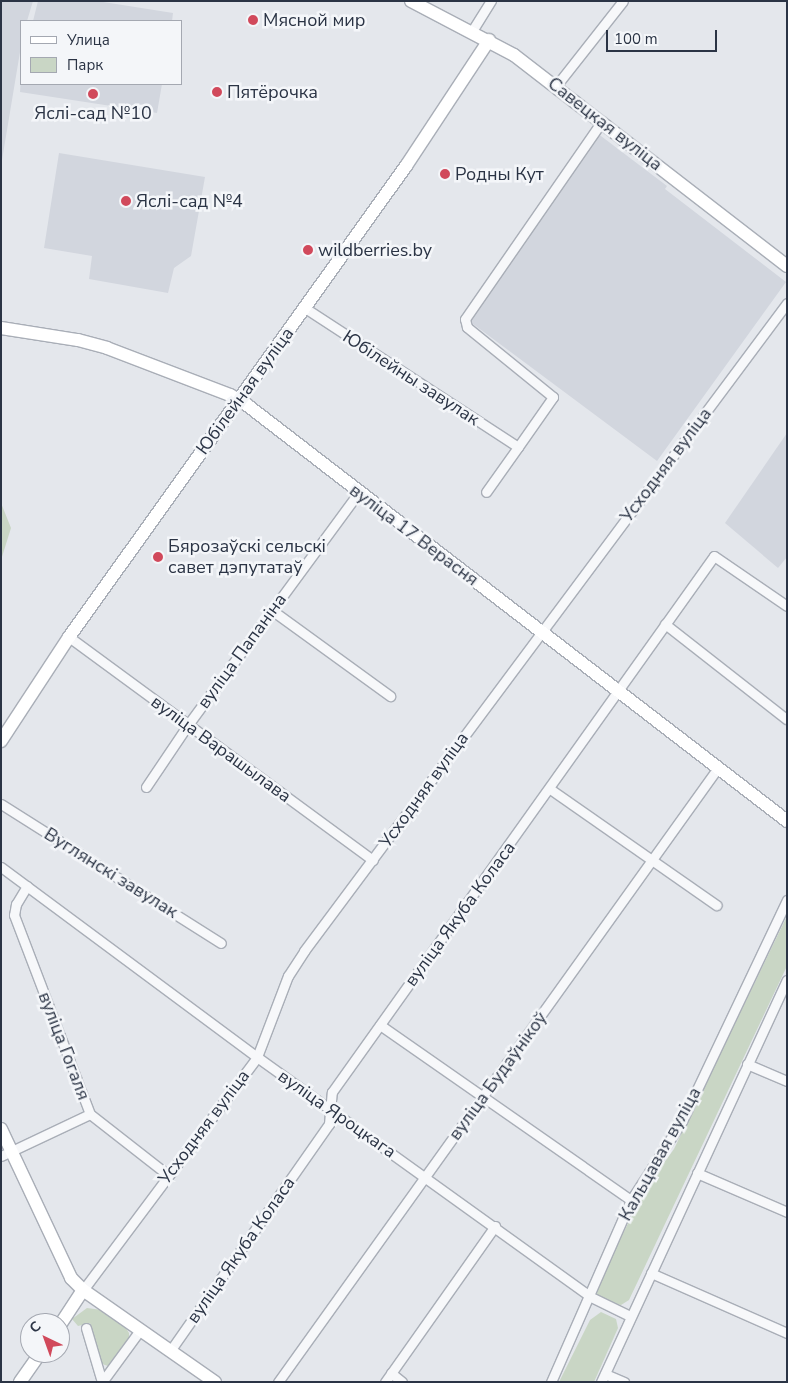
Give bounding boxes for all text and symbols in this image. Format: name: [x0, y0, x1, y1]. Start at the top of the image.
place label: Мясной мир: [263, 9, 366, 31]
marker: Мясной мир: [247, 14, 259, 26]
legend: [20, 20, 182, 85]
scale bar: [608, 20, 719, 52]
text: 100 m: [614, 29, 658, 49]
text: Улица: [67, 30, 110, 50]
text: Парк: [67, 55, 103, 75]
street label: Савецкая вуліца: [543, 73, 667, 175]
place label: Пятёрочка: [227, 81, 318, 103]
marker: Пятёрочка: [211, 86, 223, 98]
marker: Яслі-сад №10: [87, 88, 99, 100]
place label: Яслі-сад №10: [34, 102, 152, 124]
place label: Родны Кут: [455, 163, 544, 185]
marker: Родны Кут: [439, 168, 451, 180]
place label: Яслі-сад №4: [136, 190, 243, 212]
marker: Яслі-сад №4: [120, 195, 132, 207]
place label: wildberries.by: [318, 239, 432, 261]
marker: wildberries.by: [302, 244, 314, 256]
street label: Юбілейная вуліца: [192, 323, 298, 459]
street label: Юбілейны завулак: [339, 326, 483, 430]
street label: Усходняя вуліца: [616, 403, 716, 527]
street label: вуліца 17 Верасня: [345, 479, 483, 591]
place label: Бярозаўскі сельскі савет дэпутатаў: [168, 536, 326, 578]
marker: Бярозаўскі сельскі савет дэпутатаў: [152, 551, 164, 563]
street label: вуліца Папаніна: [193, 589, 291, 713]
street label: вуліца Варашылава: [147, 691, 295, 807]
street label: Усходняя вуліца: [375, 728, 473, 852]
street label: Вуглянскі завулак: [40, 823, 182, 923]
street label: вуліца Якуба Коласа: [400, 837, 520, 991]
street label: вуліца Гогаля: [34, 989, 94, 1103]
street label: вуліца Будаўнікоў: [444, 1008, 552, 1144]
street label: Усходняя вуліца: [154, 1065, 254, 1189]
street label: вуліца Яроцкага: [274, 1065, 400, 1163]
street label: Кальцавая вуліца: [614, 1083, 706, 1225]
street label: вуліца Якуба Коласа: [182, 1173, 300, 1327]
north arrow: [20, 1313, 70, 1363]
text: С: [25, 1317, 45, 1337]

